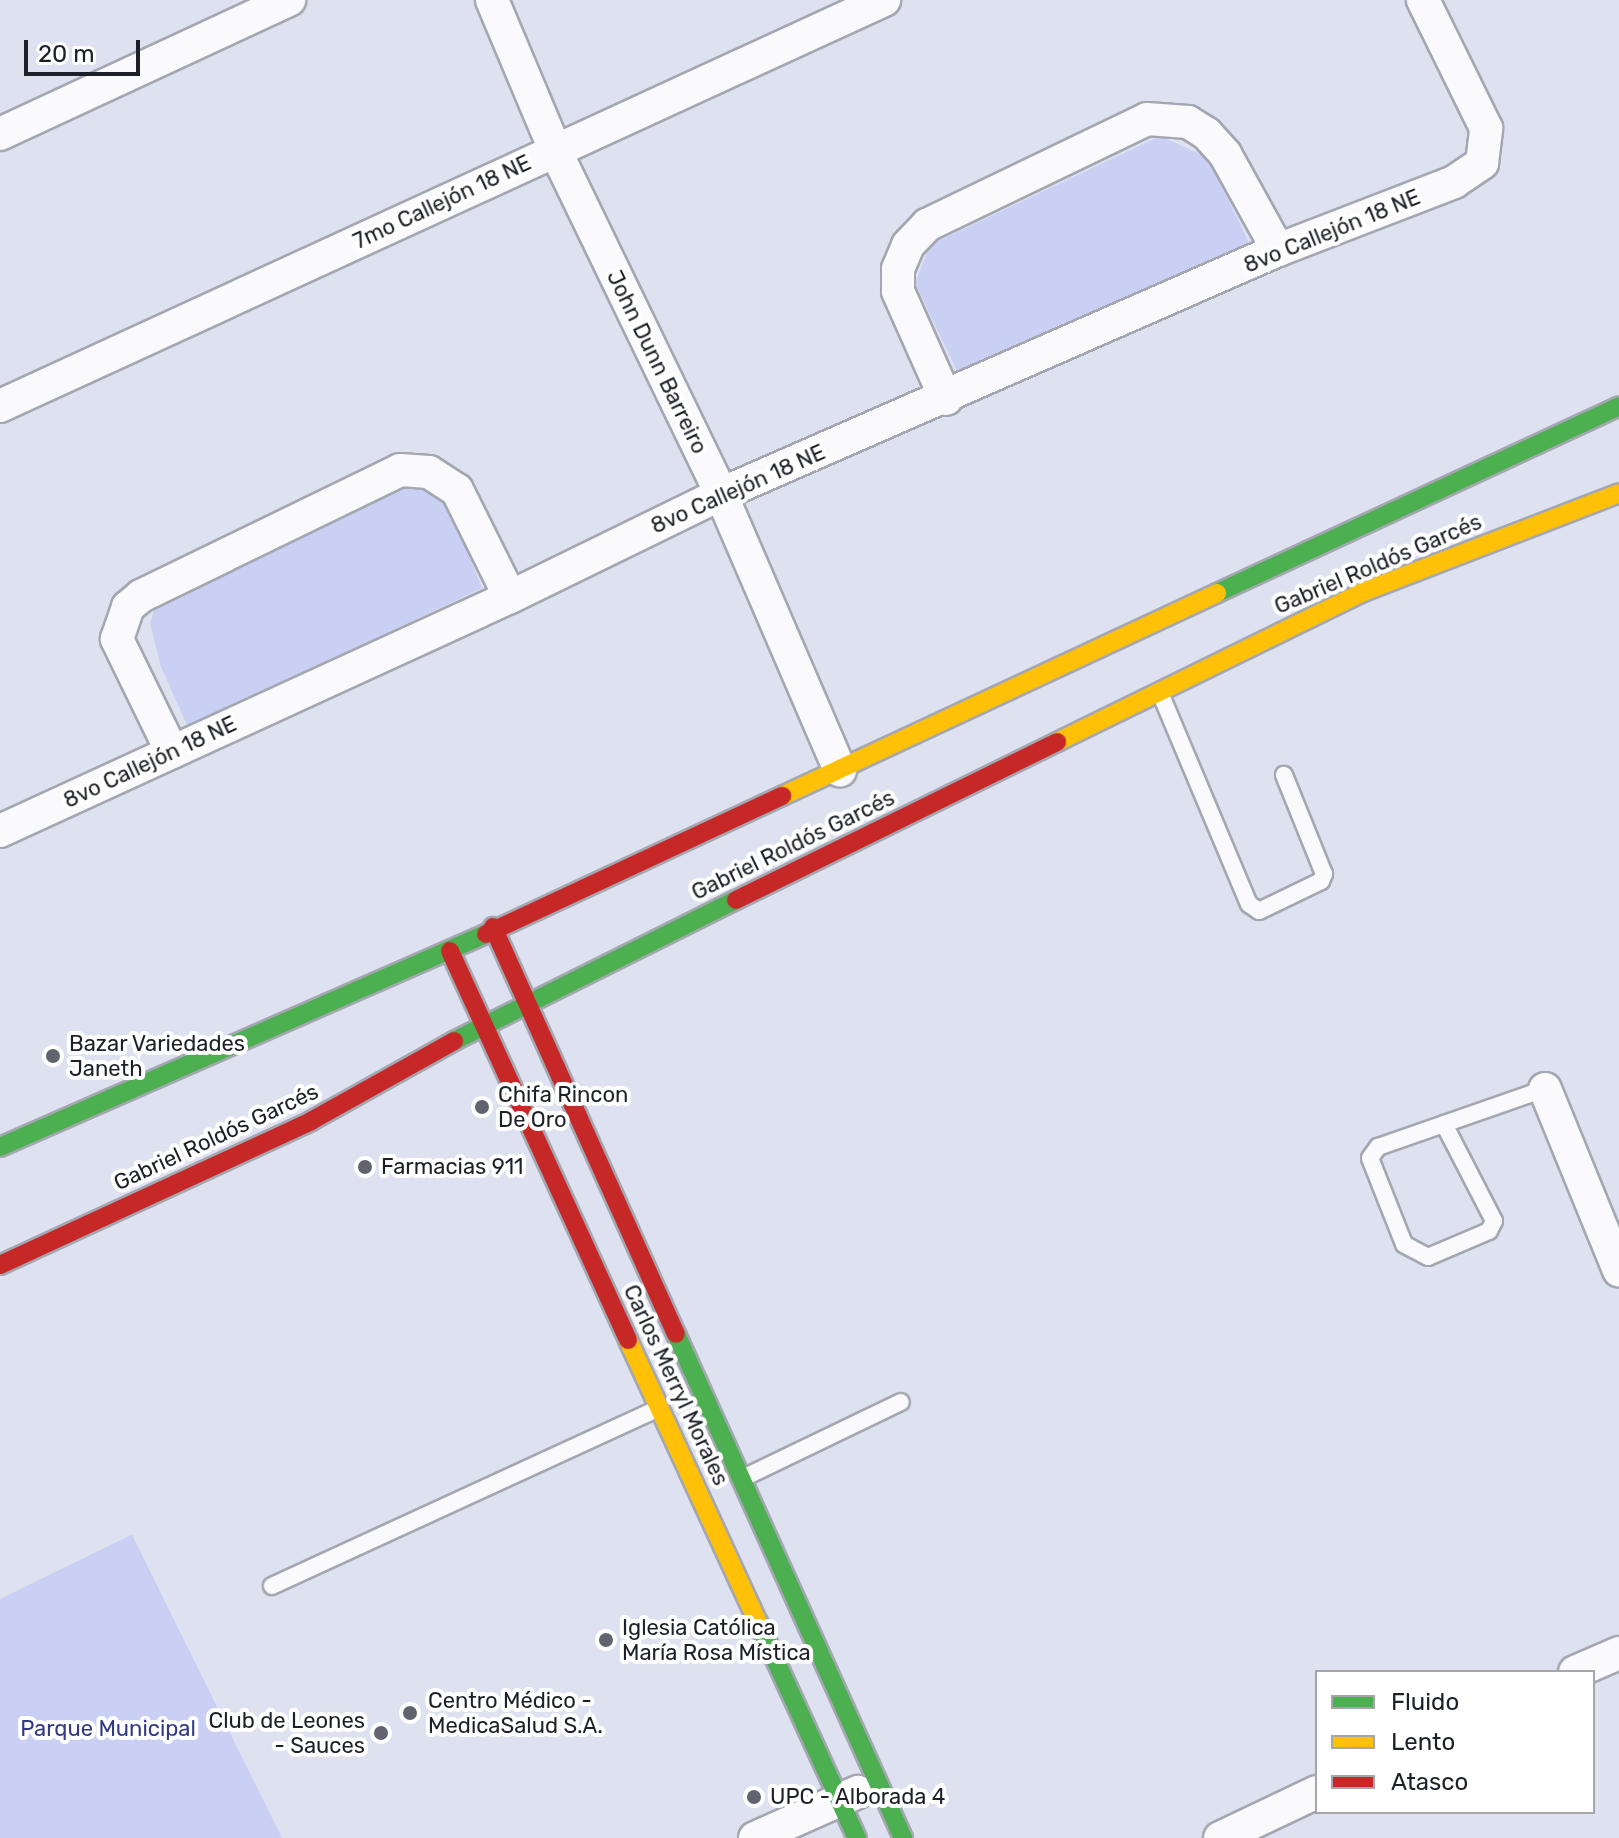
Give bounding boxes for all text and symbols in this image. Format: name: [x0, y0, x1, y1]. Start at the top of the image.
scale bar: [28, 24, 144, 74]
text: 20 m: [38, 40, 95, 68]
street label: 7mo Callejón 18 NE: [349, 149, 535, 255]
street label: 8vo Callejón 18 NE: [1240, 184, 1424, 278]
street label: John Dunn Barreiro: [601, 266, 713, 458]
street label: 8vo Callejón 18 NE: [647, 439, 829, 539]
street label: Gabriel Roldós Garcés: [1270, 508, 1486, 620]
street label: 8vo Callejón 18 NE: [59, 710, 241, 814]
street label: Gabriel Roldós Garcés: [687, 784, 899, 906]
place label: Bazar Variedades Janeth: [69, 1030, 246, 1082]
marker: Bazar Variedades Janeth: [44, 1047, 62, 1065]
street label: Gabriel Roldós Garcés: [110, 1078, 322, 1196]
place label: Chifa Rincon De Oro: [498, 1081, 628, 1132]
marker: Chifa Rincon De Oro: [473, 1098, 491, 1116]
place label: Farmacias 911: [381, 1154, 524, 1180]
marker: Farmacias 911: [356, 1158, 374, 1176]
street label: Carlos Merryl Morales: [618, 1280, 734, 1490]
place label: Iglesia Católica María Rosa Mística: [622, 1614, 811, 1666]
marker: Iglesia Católica María Rosa Mística: [597, 1631, 615, 1649]
legend: [1315, 1670, 1595, 1814]
place label: Centro Médico - MedicaSalud S.A.: [428, 1687, 603, 1738]
text: Fluido: [1391, 1688, 1459, 1716]
marker: Centro Médico - MedicaSalud S.A.: [399, 1702, 421, 1724]
place label: Club de Leones - Sauces: [209, 1707, 365, 1758]
park label: Parque Municipal: [20, 1716, 196, 1742]
marker: Club de Leones - Sauces: [372, 1724, 390, 1742]
text: Lento: [1391, 1728, 1455, 1756]
text: Atasco: [1391, 1768, 1468, 1796]
place label: UPC - Alborada 4: [770, 1784, 946, 1810]
marker: UPC - Alborada 4: [745, 1788, 763, 1806]

